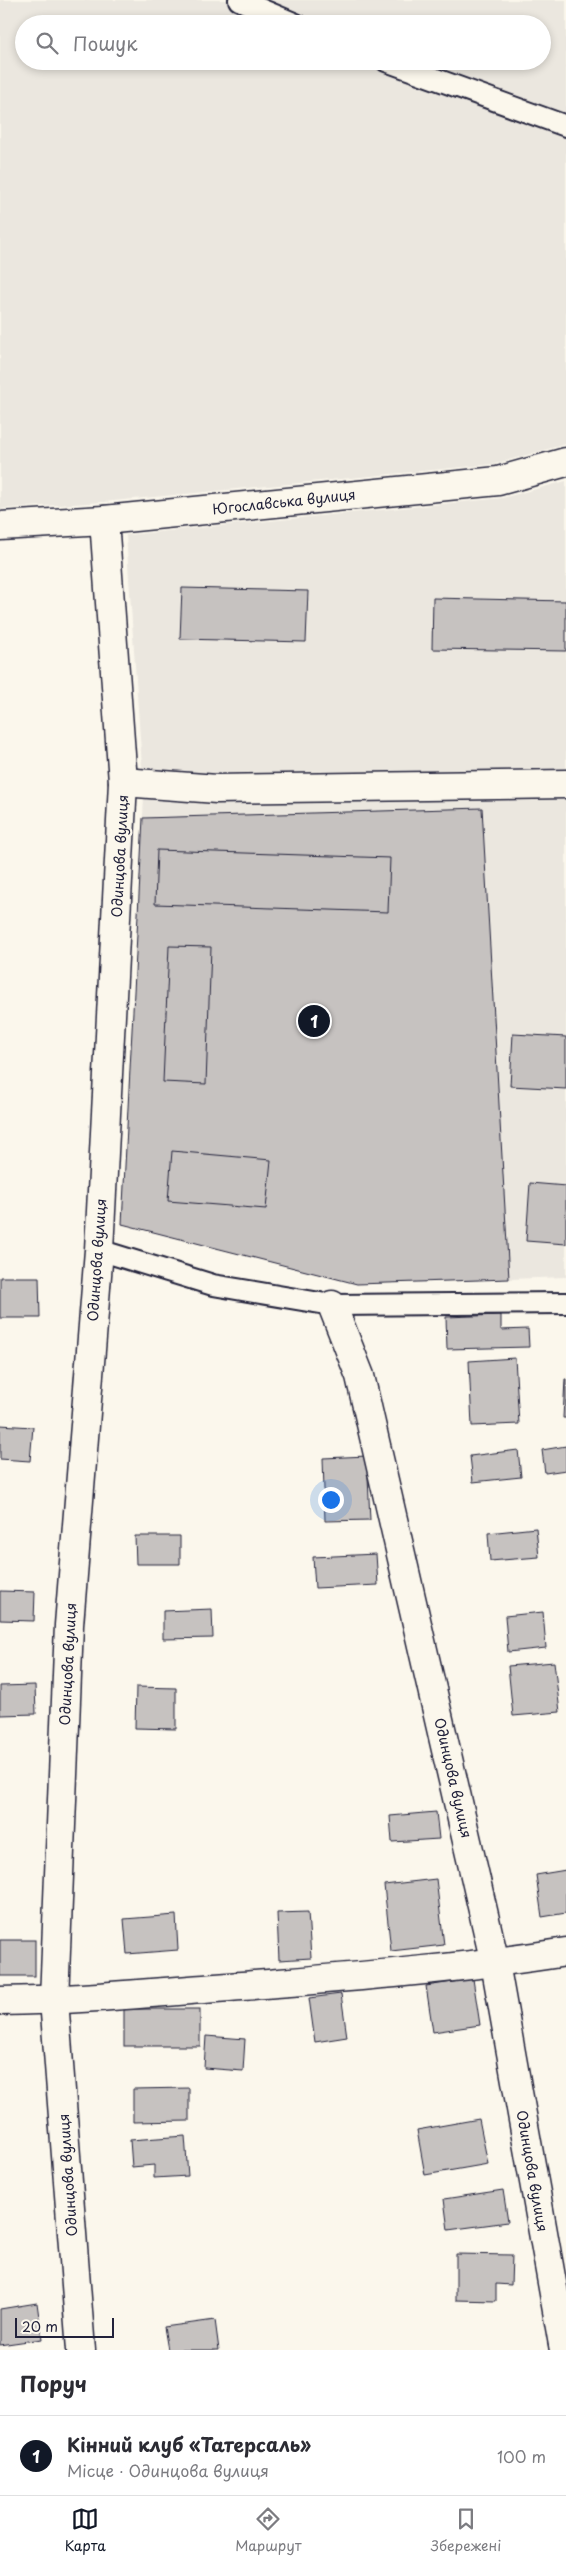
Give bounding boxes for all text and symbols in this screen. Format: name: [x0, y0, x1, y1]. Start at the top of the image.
search box: [15, 15, 551, 70]
icon: search: [33, 29, 61, 57]
text: Пошук: [73, 29, 138, 57]
street label: Югославська вулиця: [211, 484, 357, 519]
street label: Одинцова вулиця: [106, 794, 133, 918]
pin: 1: [298, 1002, 330, 1040]
street label: Одинцова вулиця: [82, 1198, 111, 1322]
your location: [318, 1487, 344, 1513]
street label: Одинцова вулиця: [54, 1602, 81, 1726]
street label: Одинцова вулиця: [429, 1716, 478, 1840]
street label: Одинцова вулиця: [511, 2109, 554, 2233]
street label: Одинцова вулиця: [53, 2113, 82, 2237]
scale bar: [15, 2315, 114, 2338]
text: 20 m: [22, 2316, 58, 2337]
text: Поруч: [20, 2367, 87, 2399]
text: Кінний клуб «Татерсаль»: [67, 2430, 311, 2458]
text: 1: [32, 2444, 40, 2468]
text: 100 m: [497, 2444, 546, 2468]
text: Місце · Одинцова вулиця: [67, 2458, 269, 2482]
tab: Карта: [65, 2505, 106, 2556]
tab: Маршрут: [235, 2505, 301, 2556]
tab: Збережені: [431, 2505, 501, 2556]

